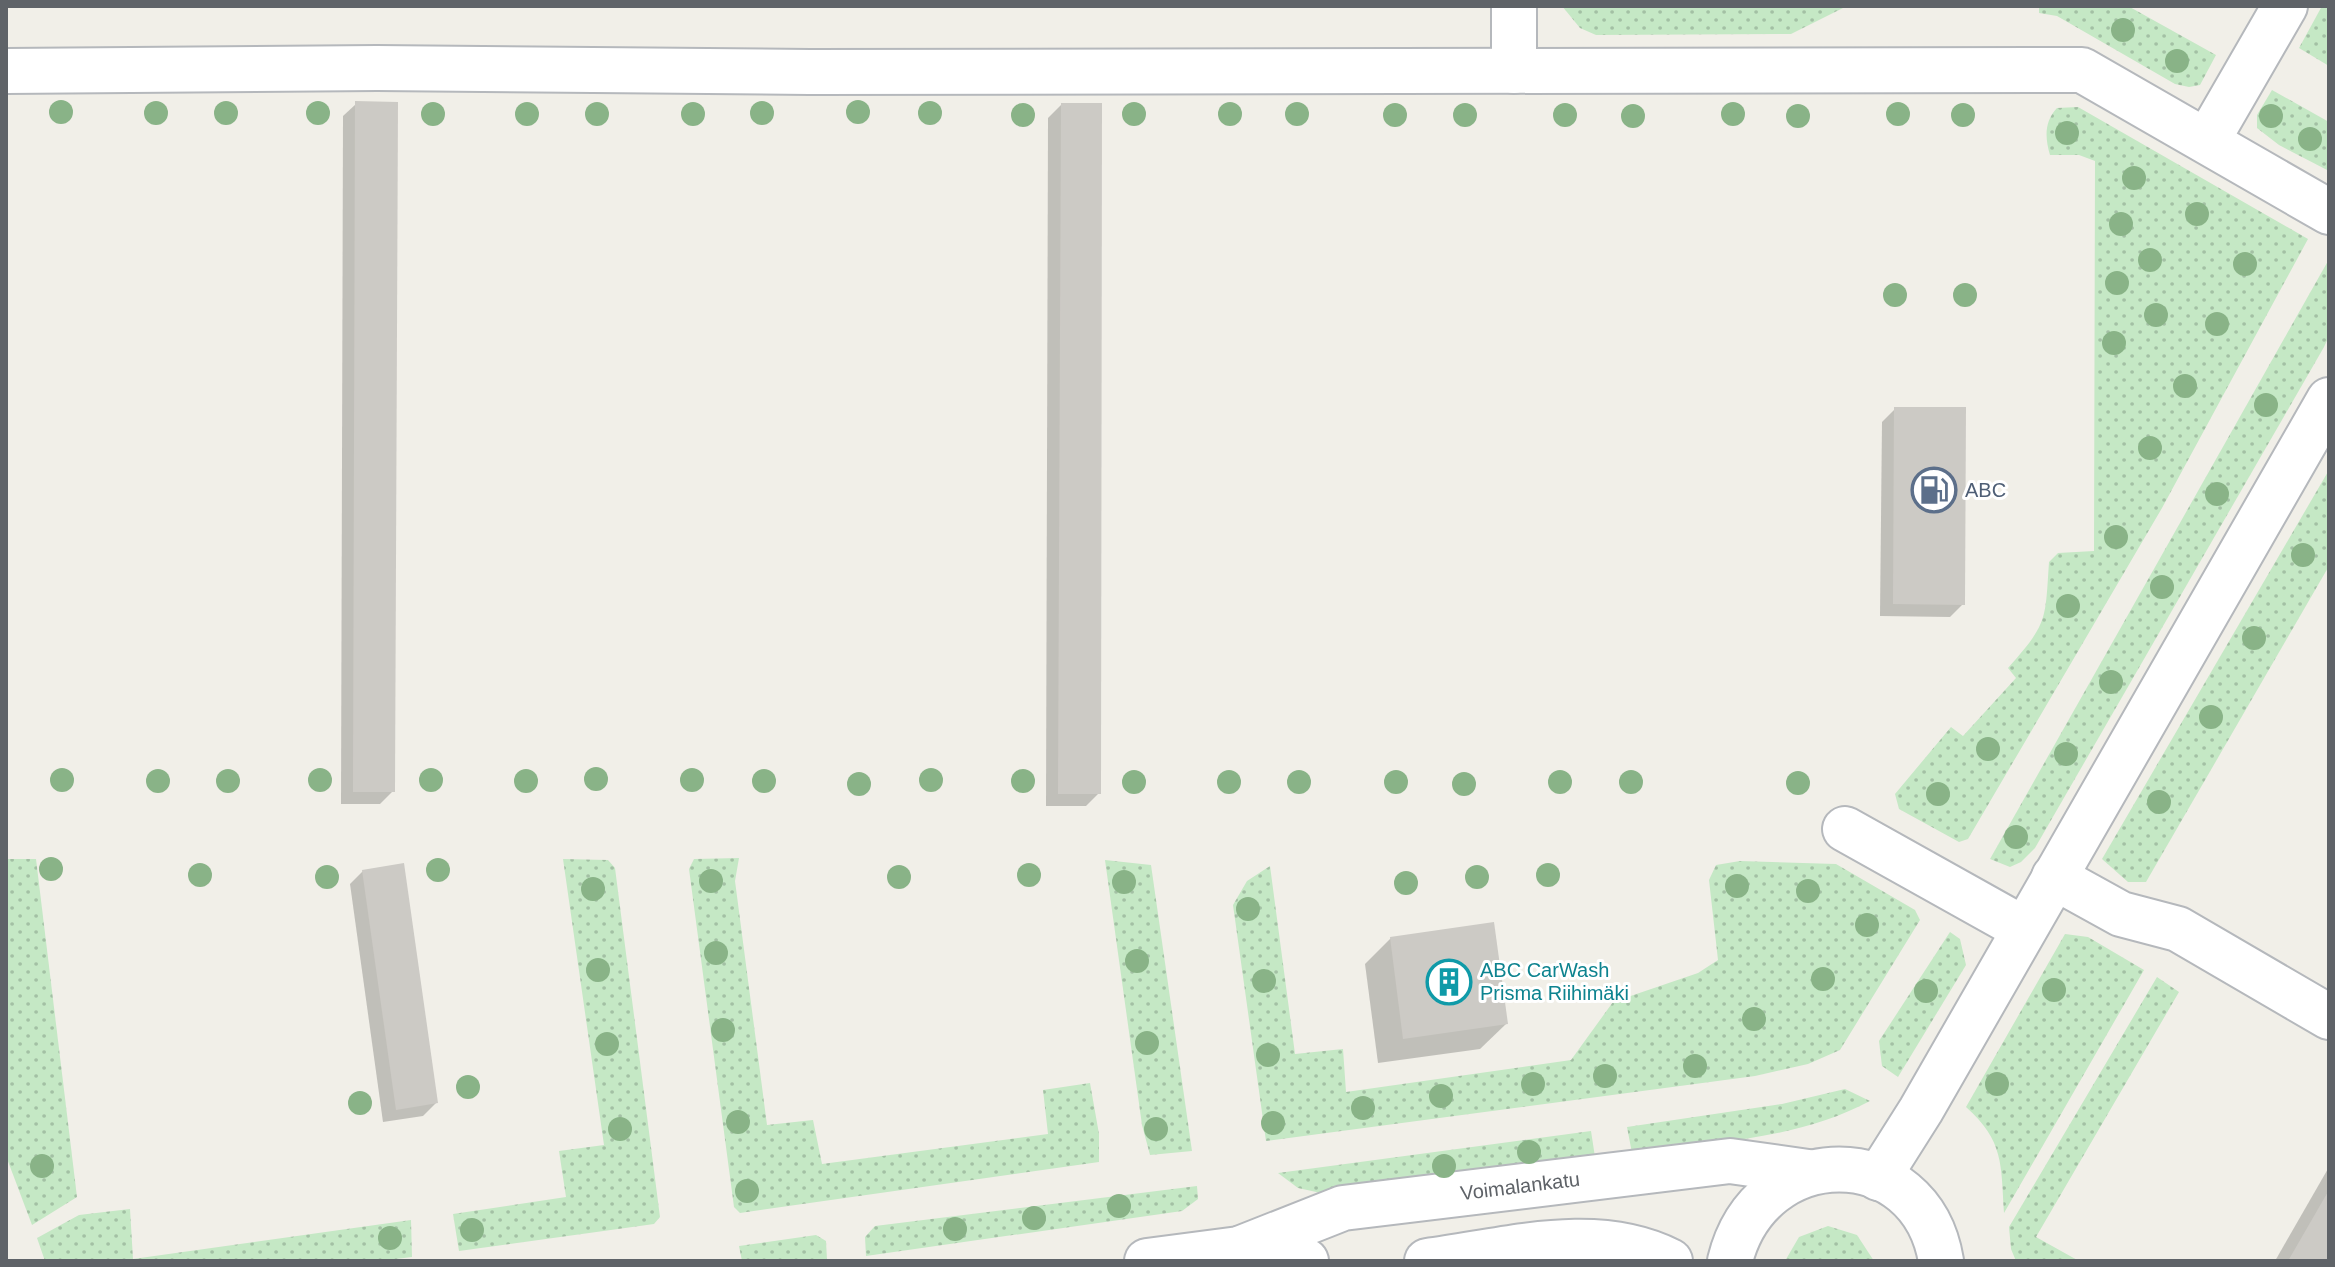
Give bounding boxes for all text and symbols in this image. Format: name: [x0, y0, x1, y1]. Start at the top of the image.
fuel station icon: ABC: [1910, 466, 1958, 514]
place label: ABC: [1965, 479, 2006, 501]
building icon: ABC CarWash Prisma Riihimäki: [1425, 958, 1473, 1006]
place label: ABC CarWash Prisma Riihimäki: [1480, 959, 1629, 1004]
street label: Voimalankatu: [1459, 1168, 1581, 1204]

